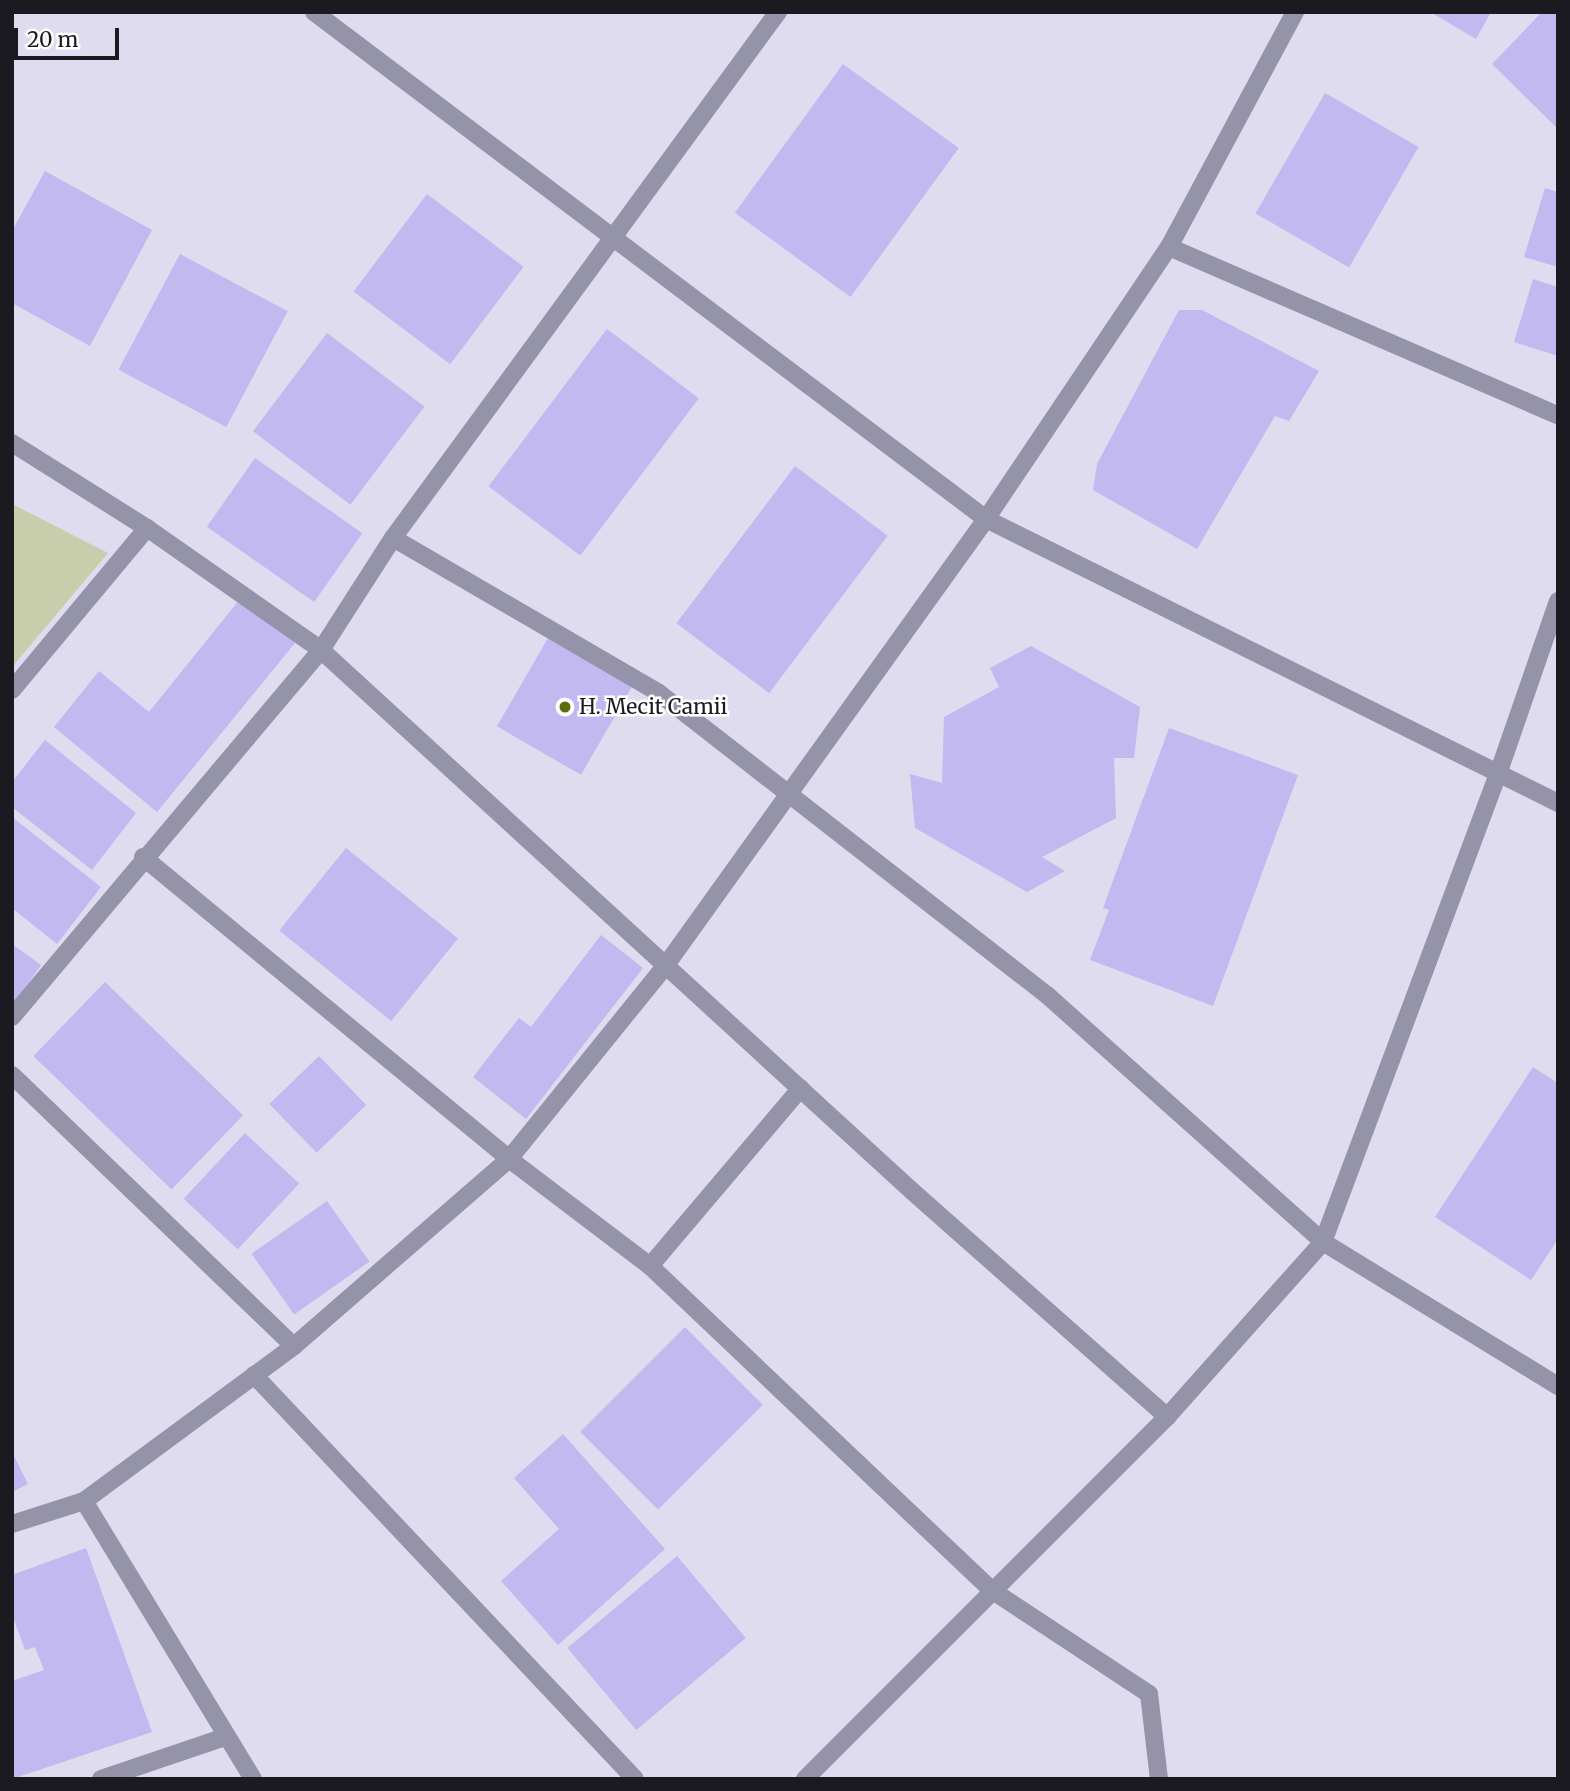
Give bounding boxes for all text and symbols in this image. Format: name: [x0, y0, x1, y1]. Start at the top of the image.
scale bar: [18, 14, 122, 58]
text: 20 m: [27, 26, 78, 53]
place label: H. Mecit Camii: [579, 694, 727, 720]
marker: H. Mecit Camii: [557, 699, 573, 715]

